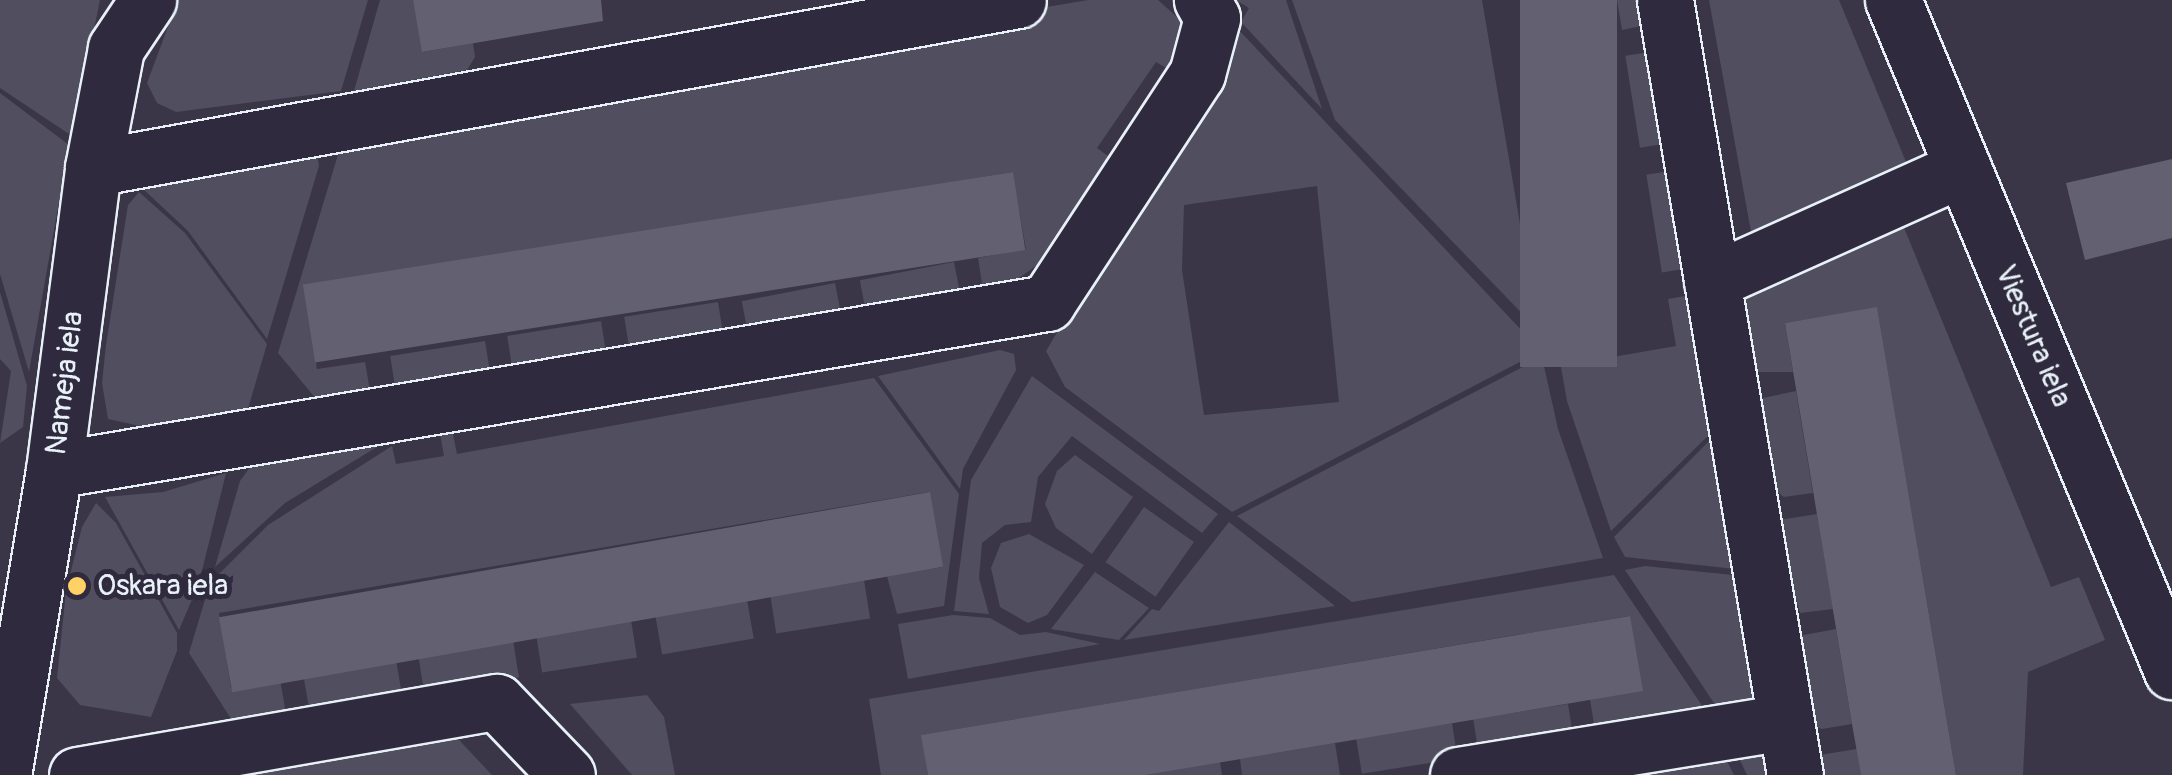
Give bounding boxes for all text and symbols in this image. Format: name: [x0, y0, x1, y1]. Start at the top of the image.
street label: Viestura iela: [1987, 259, 2079, 413]
street label: Nameja iela: [38, 309, 92, 457]
place label: Oskara iela: [97, 568, 228, 604]
marker: Oskara iela: [66, 575, 88, 597]

